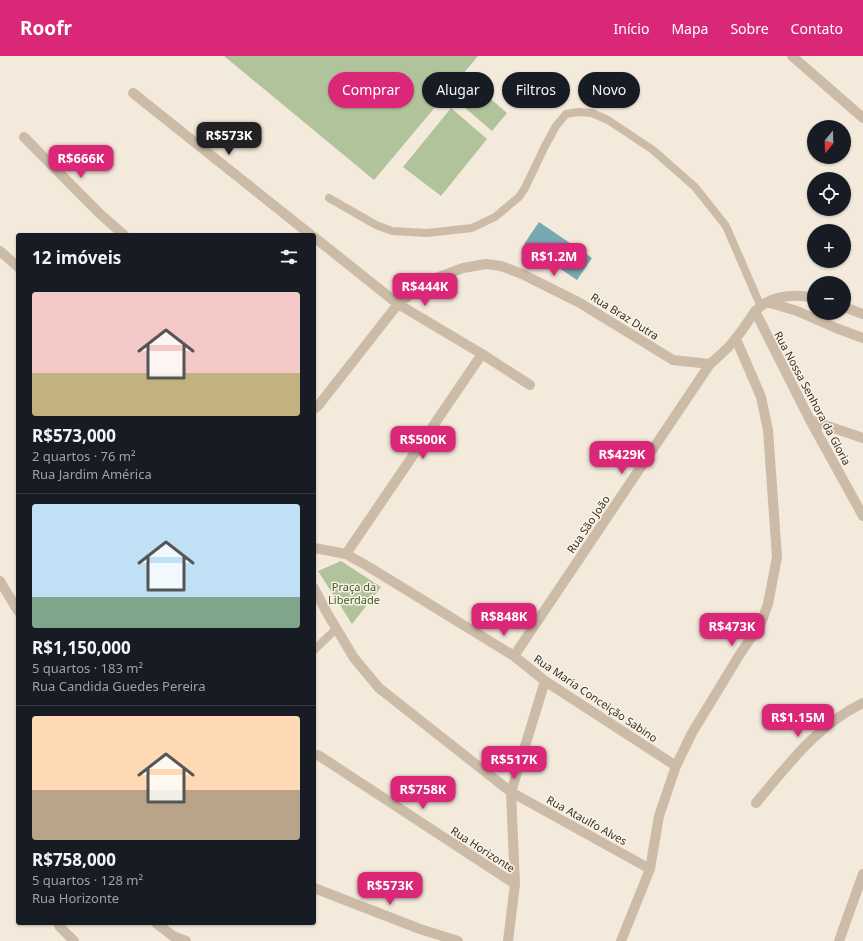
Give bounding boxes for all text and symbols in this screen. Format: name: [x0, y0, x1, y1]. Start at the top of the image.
text: Roofr: [20, 15, 72, 41]
text: Início: [614, 19, 649, 38]
text: Mapa: [671, 19, 708, 38]
text: Sobre: [730, 19, 769, 38]
text: Contato: [791, 19, 843, 38]
chip: Comprar: [328, 72, 414, 108]
chip: Alugar: [422, 72, 494, 108]
chip: Filtros: [502, 72, 570, 108]
chip: Novo: [578, 72, 640, 108]
north arrow: [807, 120, 851, 164]
map controls: [807, 120, 851, 320]
pin: R$573K: [196, 122, 262, 156]
text: R$573K: [206, 126, 252, 144]
pin: R$666K: [48, 145, 114, 179]
text: R$666K: [58, 149, 104, 167]
button: locate: [807, 172, 851, 216]
button: +: [807, 224, 851, 268]
pin: R$1.2M: [521, 243, 587, 277]
text: 12 imóveis: [32, 246, 121, 269]
icon: filters: [278, 246, 300, 268]
text: R$1.2M: [531, 247, 577, 265]
pin: R$444K: [392, 273, 458, 307]
button: −: [807, 276, 851, 320]
text: R$444K: [402, 277, 448, 295]
street label: Rua Braz Dutra: [588, 289, 662, 343]
icon: home: [130, 318, 202, 390]
street label: Rua Nossa Senhora da Gloria: [771, 328, 855, 468]
text: R$573,000: [32, 424, 116, 447]
pin: R$500K: [390, 426, 456, 460]
text: R$500K: [400, 430, 446, 448]
pin: R$429K: [589, 441, 655, 475]
text: R$429K: [599, 445, 645, 463]
text: 2 quartos · 76 m²: [32, 447, 136, 465]
text: Rua Jardim América: [32, 465, 152, 483]
street label: Rua São João: [563, 492, 613, 556]
icon: home: [130, 530, 202, 602]
park label: Praça da Liberdade: [328, 579, 380, 607]
pin: R$848K: [471, 603, 537, 637]
text: R$848K: [481, 607, 527, 625]
pin: R$473K: [699, 613, 765, 647]
text: R$473K: [709, 617, 755, 635]
text: R$1,150,000: [32, 636, 131, 659]
street label: Rua Maria Conceição Sabino: [531, 651, 661, 745]
text: 5 quartos · 183 m²: [32, 659, 143, 677]
text: Rua Candida Guedes Pereira: [32, 677, 206, 695]
pin: R$1.15M: [761, 704, 835, 738]
text: R$1.15M: [771, 708, 825, 726]
icon: home: [130, 742, 202, 814]
pin: R$517K: [481, 746, 547, 780]
text: R$517K: [491, 750, 537, 768]
pin: R$758K: [390, 776, 456, 810]
text: R$758K: [400, 780, 446, 798]
street label: Rua Ataulfo Alves: [544, 792, 630, 848]
street label: Rua Horizonte: [448, 823, 518, 875]
text: R$758,000: [32, 848, 116, 871]
text: 5 quartos · 128 m²: [32, 871, 143, 889]
pin: R$573K: [357, 872, 423, 906]
text: R$573K: [367, 876, 413, 894]
text: Rua Horizonte: [32, 889, 119, 907]

